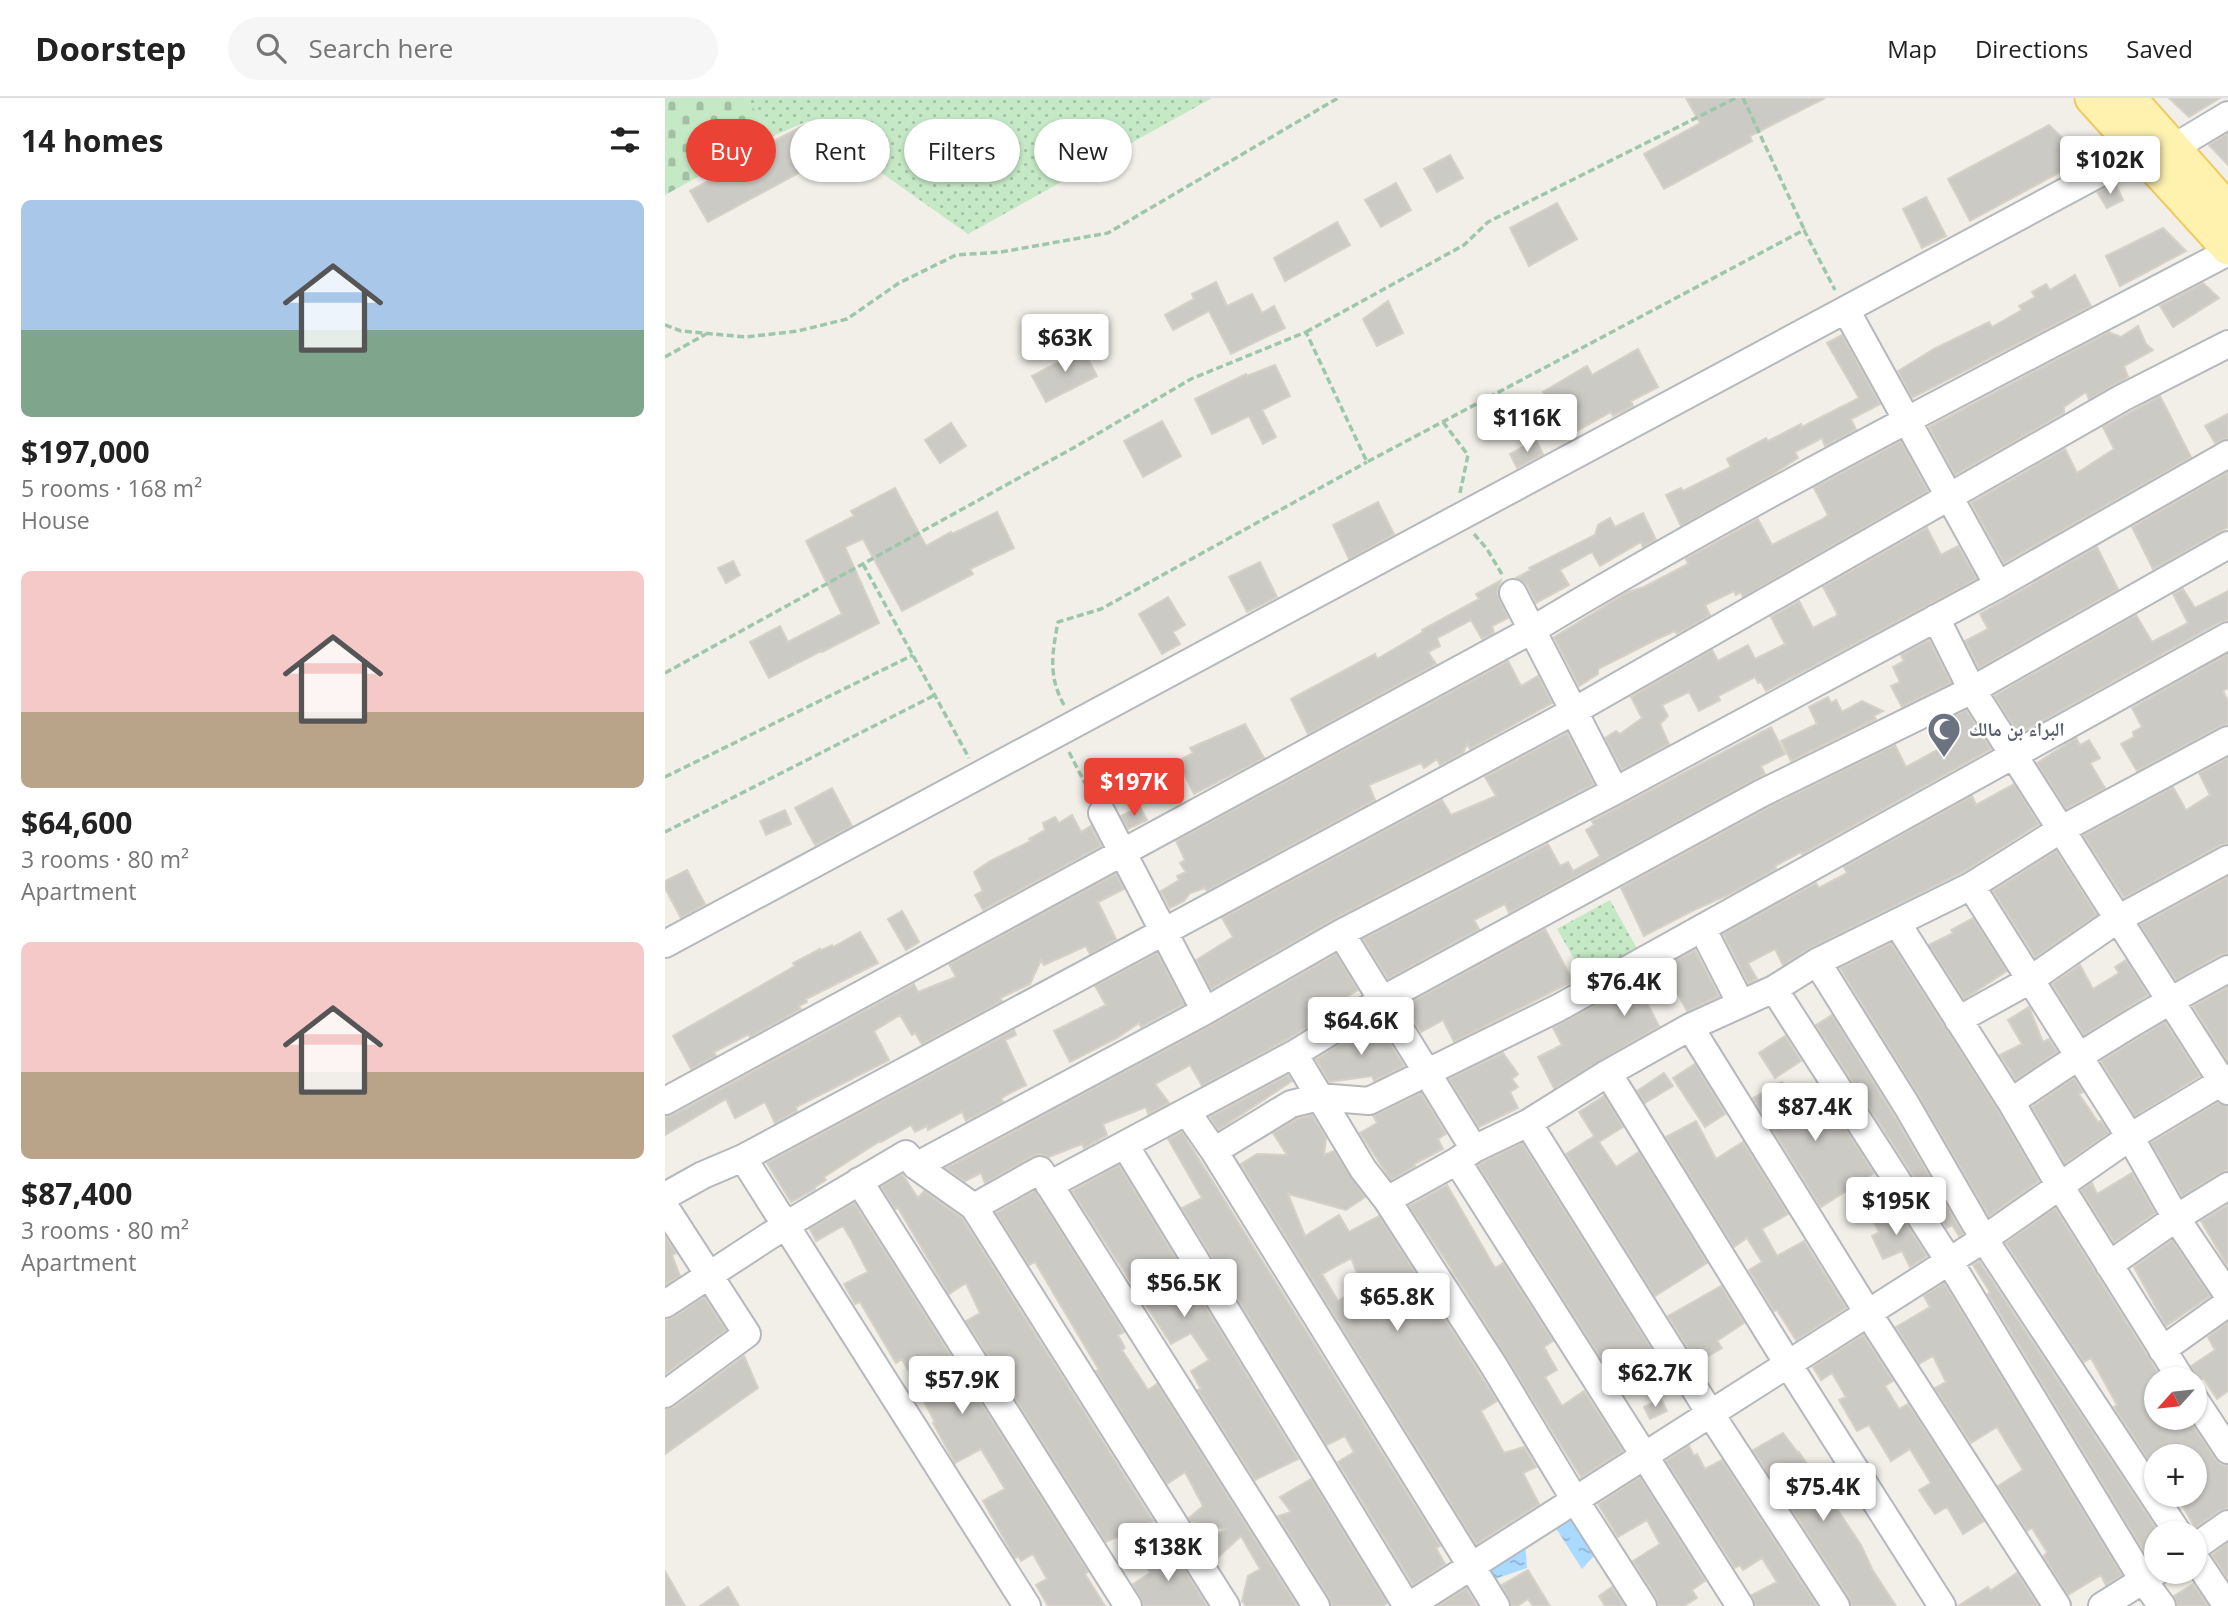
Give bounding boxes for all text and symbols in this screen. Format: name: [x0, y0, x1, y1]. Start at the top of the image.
search box: [228, 17, 718, 80]
text: Doorstep: [35, 26, 186, 71]
icon: search: [252, 29, 290, 67]
text: Search here: [308, 30, 453, 66]
text: Map: [1887, 32, 1937, 65]
text: Directions: [1975, 32, 2088, 65]
text: Saved: [2126, 32, 2193, 65]
chip: Buy: [686, 119, 776, 182]
chip: Rent: [790, 119, 890, 182]
chip: Filters: [904, 119, 1020, 182]
chip: New: [1034, 119, 1132, 182]
text: 14 homes: [21, 120, 164, 161]
icon: filters: [606, 121, 644, 159]
pin: $102K: [2061, 136, 2159, 196]
text: $102K: [2076, 143, 2144, 175]
icon: home: [270, 245, 396, 371]
pin: $63K: [1024, 314, 1106, 374]
text: $63K: [1038, 321, 1092, 353]
pin: $116K: [1478, 394, 1576, 454]
text: $116K: [1493, 401, 1561, 433]
text: $197,000: [21, 431, 150, 472]
text: 5 rooms · 168 m²: [21, 472, 202, 504]
text: House: [21, 504, 90, 536]
icon: home: [270, 616, 396, 742]
mosque icon: البراء بن مالك: [1925, 710, 1963, 759]
place label: البراء بن مالك: [1969, 716, 2065, 742]
pin: $197K: [1085, 758, 1183, 818]
text: $197K: [1100, 765, 1168, 797]
text: $64,600: [21, 802, 132, 843]
text: 3 rooms · 80 m²: [21, 843, 189, 875]
text: Apartment: [21, 875, 137, 907]
pin: $76.4K: [1567, 958, 1681, 1018]
text: $76.4K: [1587, 965, 1661, 997]
icon: home: [270, 987, 396, 1113]
pin: $64.6K: [1304, 998, 1418, 1057]
text: $64.6K: [1324, 1004, 1398, 1036]
pin: $87.4K: [1758, 1084, 1872, 1143]
text: $87.4K: [1778, 1090, 1852, 1122]
text: $87,400: [21, 1173, 132, 1214]
pin: $195K: [1847, 1178, 1945, 1237]
text: $195K: [1862, 1184, 1930, 1216]
text: 3 rooms · 80 m²: [21, 1214, 189, 1246]
text: Apartment: [21, 1246, 137, 1278]
pin: $56.5K: [1127, 1260, 1241, 1319]
text: $56.5K: [1147, 1266, 1221, 1298]
pin: $65.8K: [1340, 1274, 1454, 1333]
text: $65.8K: [1360, 1280, 1434, 1312]
pin: $62.7K: [1598, 1350, 1712, 1409]
pin: $57.9K: [905, 1356, 1019, 1416]
text: $62.7K: [1618, 1356, 1692, 1388]
text: $57.9K: [925, 1363, 999, 1395]
north arrow: [2144, 1367, 2207, 1430]
map controls: [2144, 1367, 2207, 1584]
button: +: [2144, 1444, 2207, 1507]
pin: $75.4K: [1766, 1464, 1880, 1523]
text: $75.4K: [1786, 1470, 1860, 1502]
button: −: [2144, 1521, 2207, 1584]
pin: $138K: [1119, 1524, 1217, 1583]
text: $138K: [1134, 1530, 1202, 1562]

